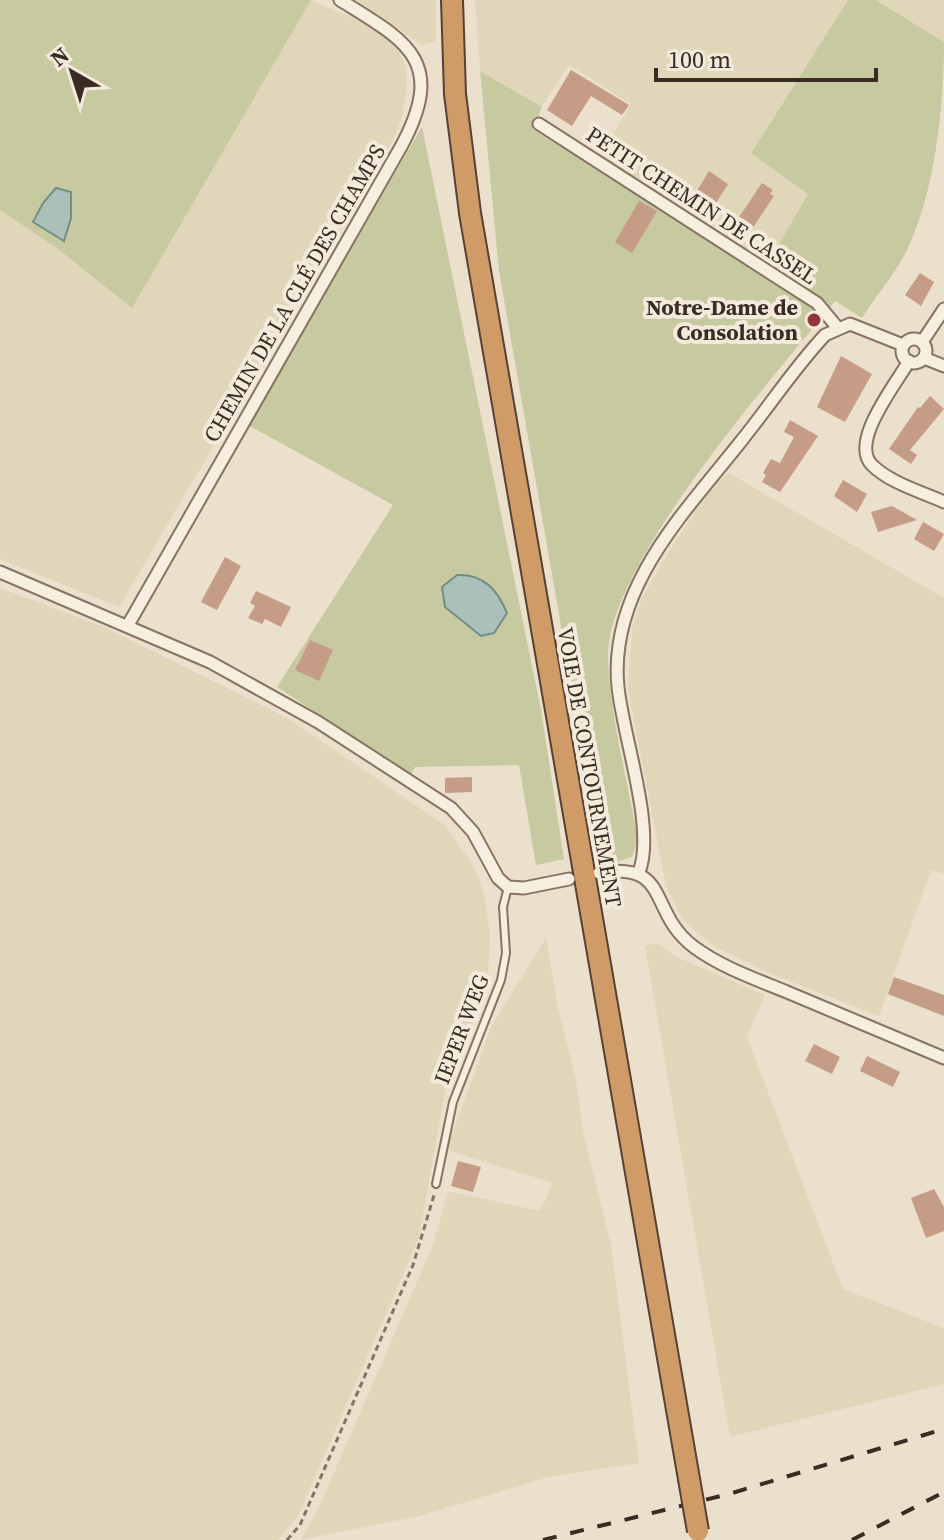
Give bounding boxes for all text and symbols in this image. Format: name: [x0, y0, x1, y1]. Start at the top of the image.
north arrow: [32, 32, 112, 112]
scale bar: [656, 32, 876, 82]
text: N: [44, 40, 75, 73]
text: 100 m: [668, 43, 731, 76]
street label: PETIT CHEMIN DE CASSEL: [581, 119, 823, 291]
street label: CHEMIN DE LA CLÉ DES CHAMPS: [196, 139, 392, 447]
place label: Notre-Dame de Consolation: [646, 292, 798, 347]
marker: Notre-Dame de Consolation: [805, 311, 823, 329]
street label: VOIE DE CONTOURNEMENT: [551, 625, 629, 909]
street label: IEPER WEG: [426, 970, 496, 1088]

